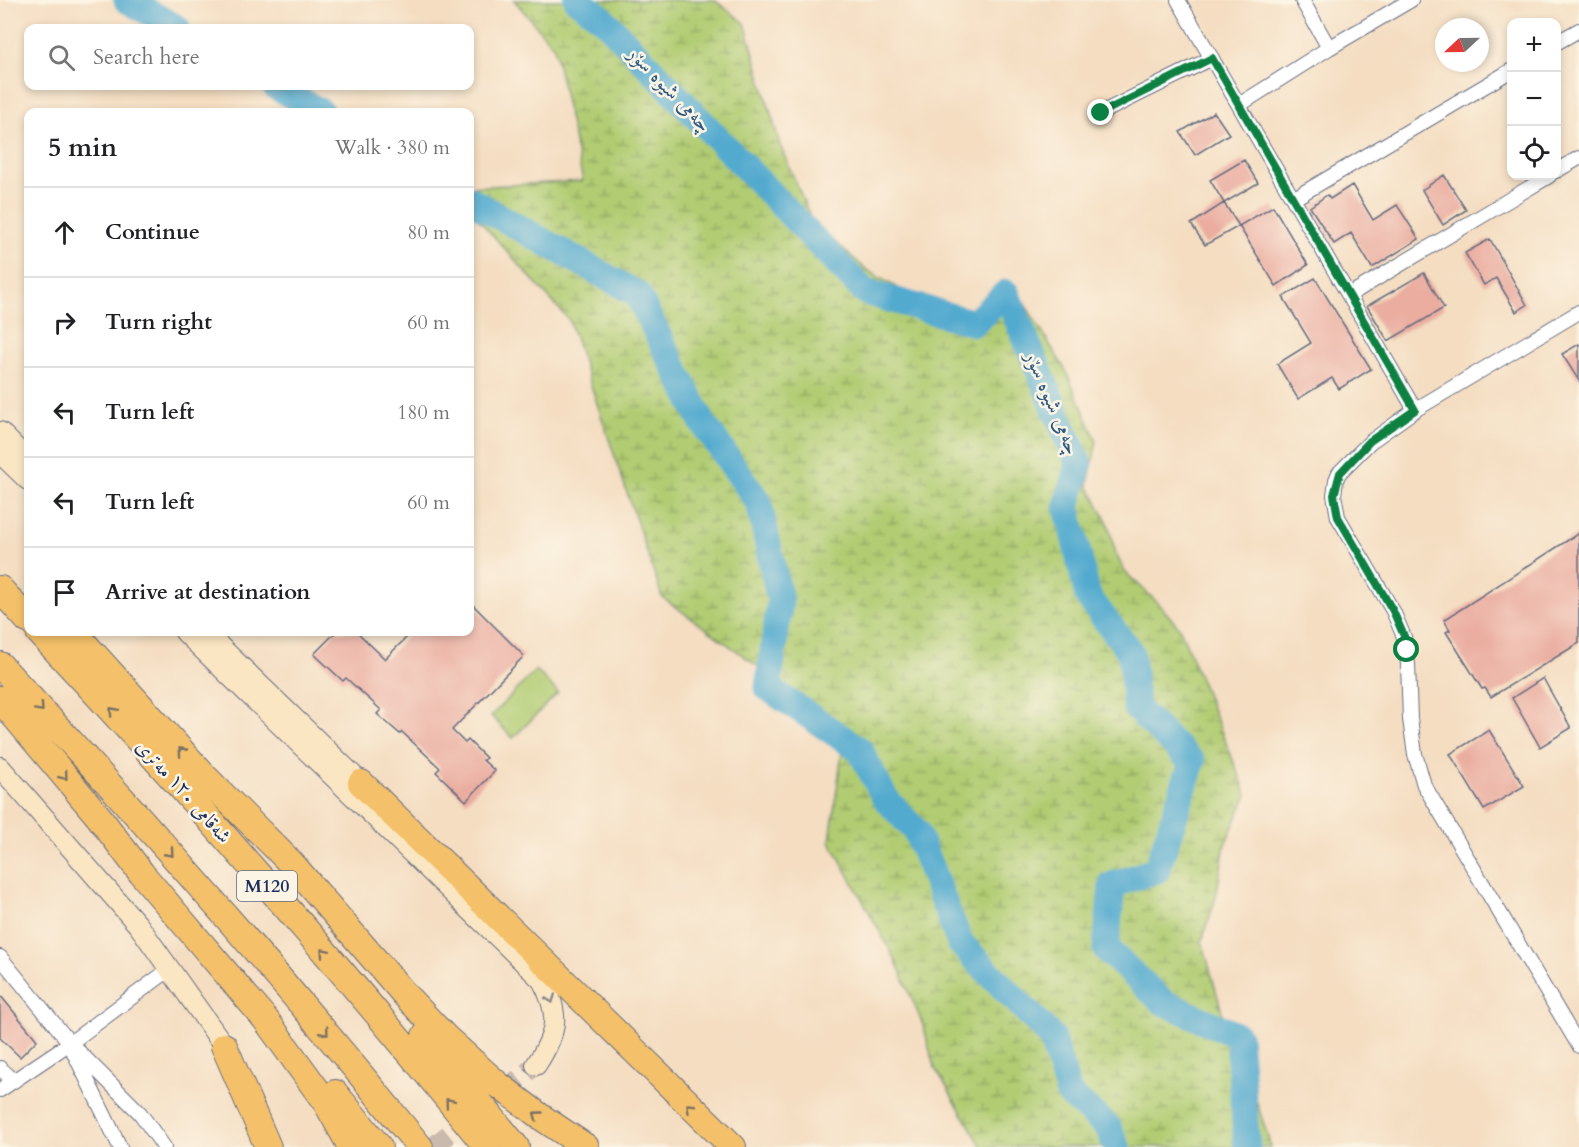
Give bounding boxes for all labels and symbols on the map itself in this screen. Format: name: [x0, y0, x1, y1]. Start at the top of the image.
north arrow: [1435, 18, 1489, 72]
water label: چەمی شیوە سۆر: [620, 38, 718, 139]
route end: [1087, 99, 1113, 125]
water label: چەمی شیوە سۆر: [1017, 345, 1087, 460]
route start: [1393, 636, 1419, 662]
one-way arrow: [33, 701, 44, 712]
one-way arrow: [109, 707, 120, 718]
street label: شەقامی ١٢٠ مەتری: [130, 734, 237, 849]
one-way arrow: [178, 747, 189, 758]
one-way arrow: [57, 769, 68, 780]
one-way arrow: [163, 846, 174, 857]
road number: M120: [237, 871, 297, 901]
one-way arrow: [321, 948, 332, 959]
one-way arrow: [544, 993, 556, 1004]
one-way arrow: [318, 1025, 329, 1036]
one-way arrow: [446, 1098, 457, 1109]
one-way arrow: [687, 1103, 697, 1114]
one-way arrow: [533, 1111, 544, 1122]

